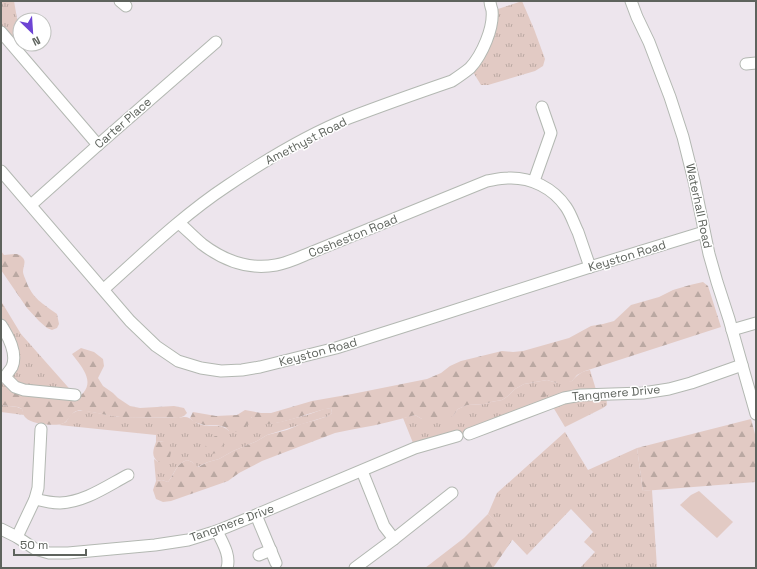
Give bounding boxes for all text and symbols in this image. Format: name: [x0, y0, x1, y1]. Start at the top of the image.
north arrow: [12, 12, 52, 52]
text: N: [30, 33, 43, 49]
street label: Carter Place: [91, 94, 155, 152]
street label: Amethyst Road: [263, 114, 349, 168]
street label: Waterhall Road: [682, 162, 716, 250]
street label: Cosheston Road: [306, 211, 400, 261]
street label: Keyston Road: [586, 237, 668, 275]
street label: Keyston Road: [277, 334, 359, 370]
street label: Tangmere Drive: [571, 381, 661, 405]
street label: Tangmere Drive: [188, 500, 276, 546]
scale bar: [14, 531, 86, 557]
text: 50 m: [20, 537, 48, 553]

